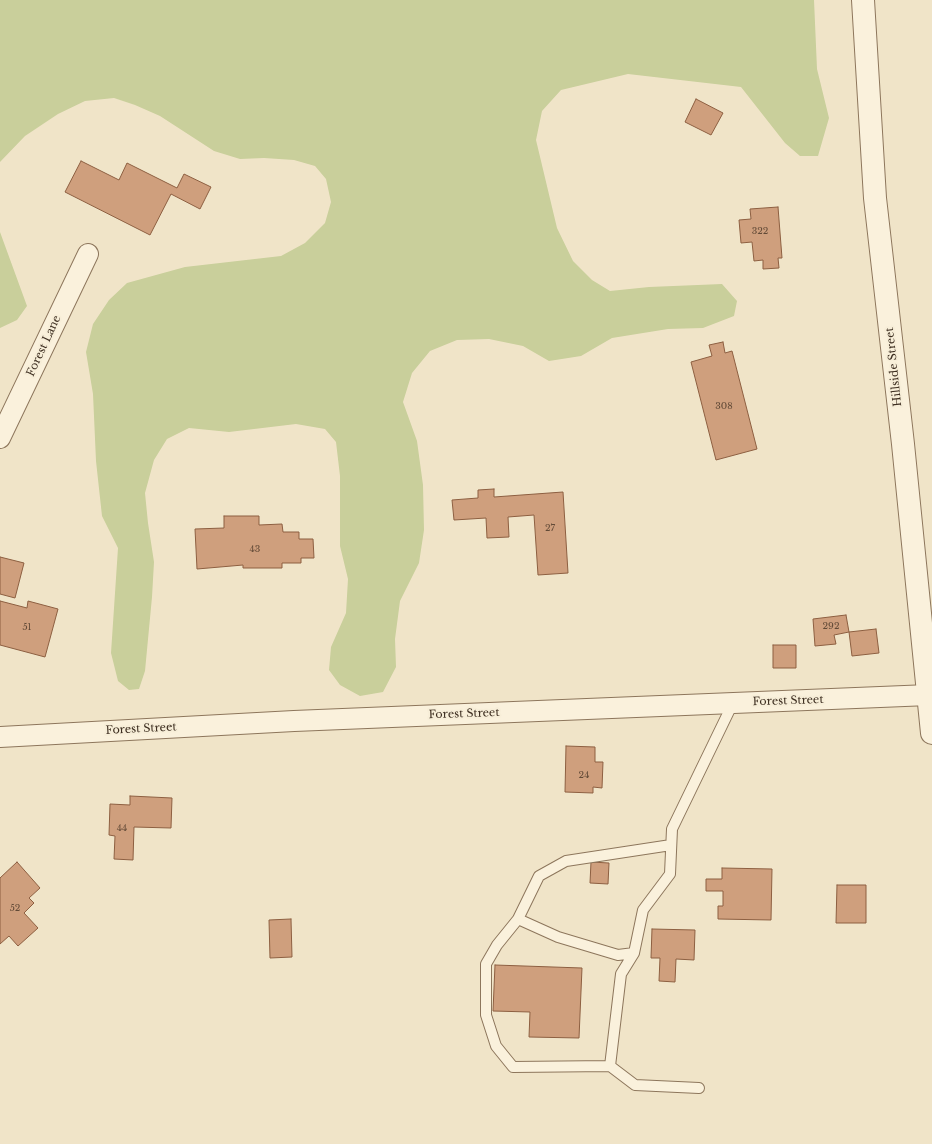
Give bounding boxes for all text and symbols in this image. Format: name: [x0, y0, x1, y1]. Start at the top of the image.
house number: 322: [752, 226, 768, 236]
street label: Forest Lane: [24, 313, 64, 379]
street label: Hillside Street: [883, 327, 905, 407]
house number: 308: [715, 401, 733, 411]
house number: 27: [545, 523, 555, 533]
house number: 43: [250, 544, 260, 554]
house number: 292: [823, 621, 839, 631]
house number: 51: [22, 622, 32, 632]
street label: Forest Street: [752, 693, 824, 709]
street label: Forest Street: [428, 706, 500, 722]
street label: Forest Street: [105, 721, 177, 737]
house number: 24: [579, 770, 589, 780]
house number: 44: [117, 823, 127, 833]
house number: 52: [10, 903, 20, 913]

